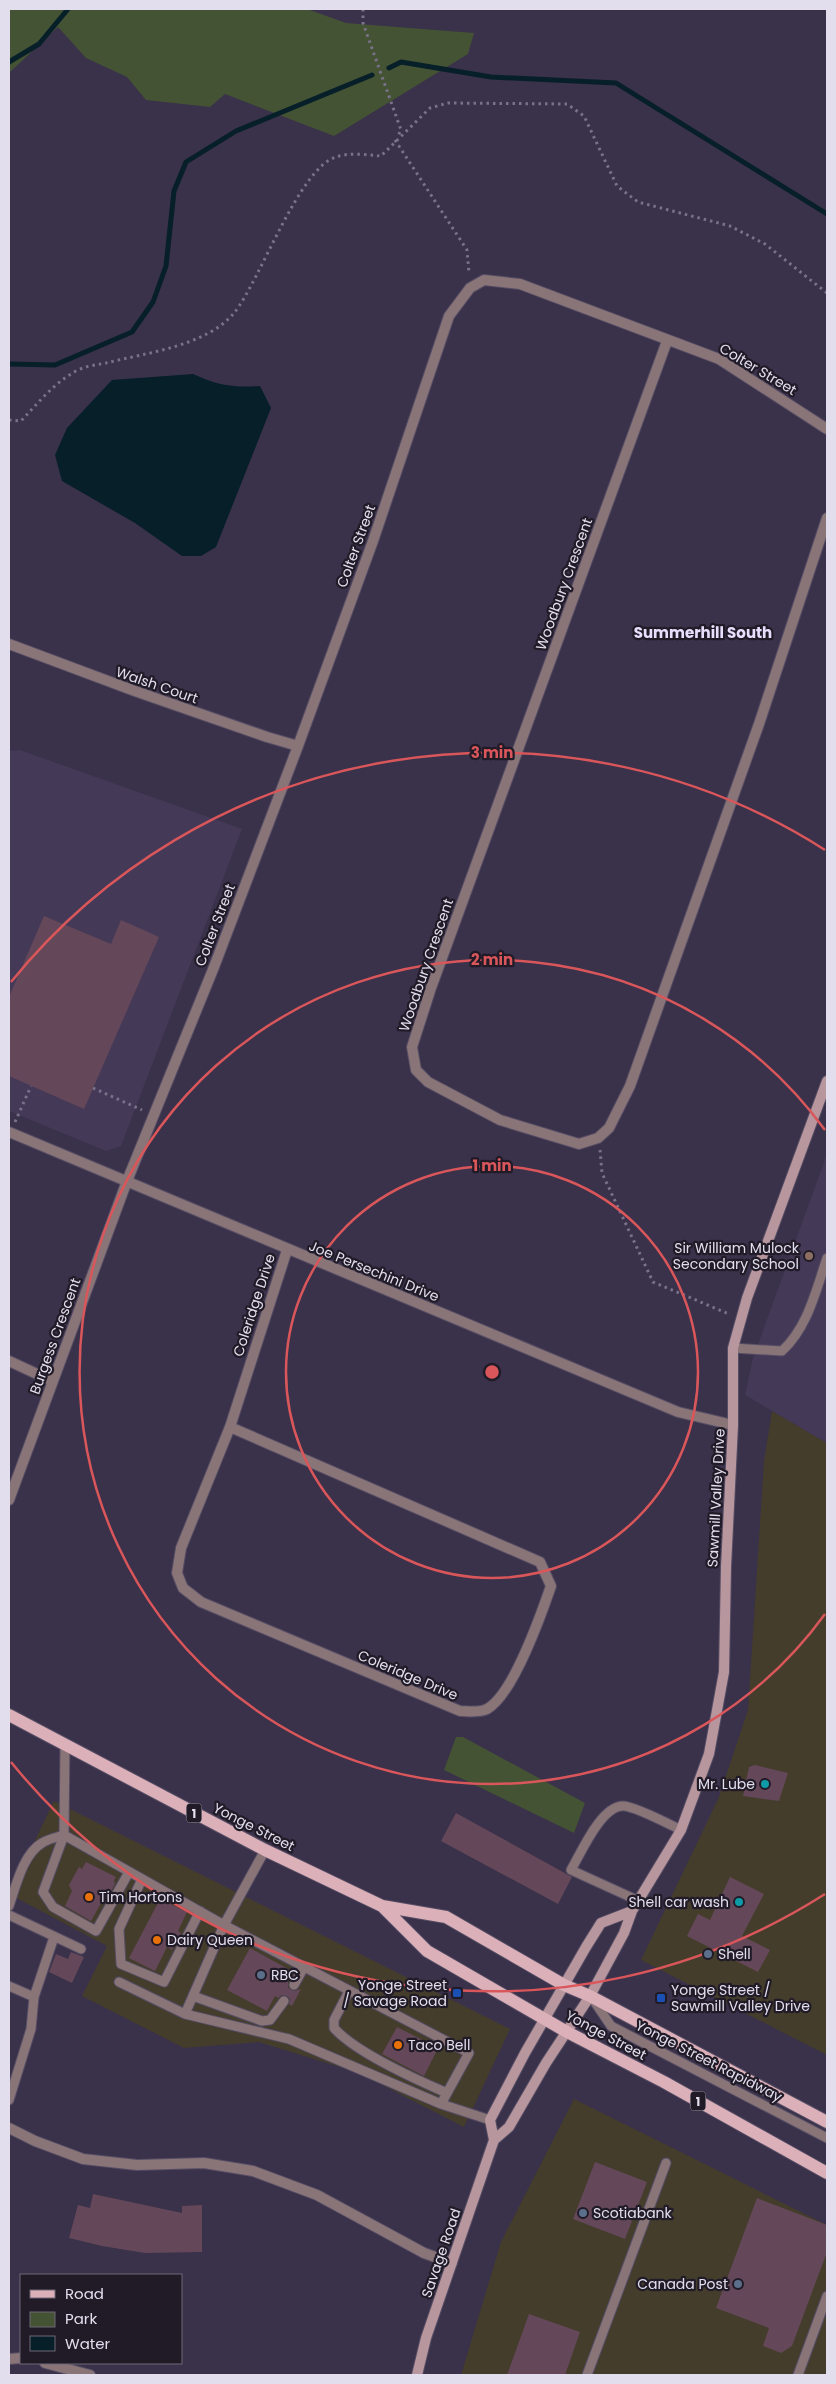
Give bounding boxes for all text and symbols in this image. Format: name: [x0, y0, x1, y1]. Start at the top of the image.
street label: Colter Street: [716, 338, 800, 400]
street label: Colter Street: [332, 502, 380, 590]
street label: Woodbury Crescent: [531, 515, 597, 653]
district label: Summerhill South: [634, 622, 772, 643]
street label: Walsh Court: [113, 662, 201, 708]
text: 3 min: [471, 742, 513, 763]
street label: Colter Street: [190, 881, 240, 969]
street label: Woodbury Crescent: [394, 896, 458, 1034]
text: 2 min: [471, 949, 513, 970]
text: 1 min: [472, 1155, 512, 1176]
street label: Joe Persechini Drive: [306, 1236, 442, 1306]
place label: Sir William Mulock Secondary School: [673, 1238, 800, 1274]
marker: Sir William Mulock Secondary School: [803, 1250, 815, 1262]
street label: Coleridge Drive: [228, 1251, 280, 1359]
street label: Burgess Crescent: [25, 1275, 85, 1397]
centre of rings: [483, 1363, 501, 1381]
street label: Sawmill Valley Drive: [702, 1428, 730, 1568]
street label: Coleridge Drive: [355, 1645, 461, 1705]
place label: Mr. Lube: [698, 1774, 755, 1794]
marker: Mr. Lube: [759, 1778, 771, 1790]
street label: Yonge Street: [210, 1798, 298, 1856]
road number: 1: [186, 1804, 202, 1822]
place label: Tim Hortons: [99, 1887, 182, 1907]
marker: Tim Hortons: [83, 1891, 95, 1903]
place label: Shell car wash: [628, 1892, 729, 1912]
marker: Shell car wash: [733, 1896, 745, 1908]
place label: Dairy Queen: [167, 1930, 253, 1950]
marker: Dairy Queen: [151, 1934, 163, 1946]
place label: Shell: [718, 1944, 751, 1964]
marker: Shell: [702, 1948, 714, 1960]
place label: RBC: [271, 1965, 299, 1985]
marker: RBC: [255, 1969, 267, 1981]
place label: Yonge Street / Savage Road: [343, 1975, 447, 2011]
place label: Yonge Street / Sawmill Valley Drive: [671, 1980, 810, 2016]
marker: Yonge Street / Savage Road: [451, 1987, 463, 1999]
marker: Yonge Street / Sawmill Valley Drive: [655, 1992, 667, 2004]
street label: Yonge Street: [562, 2005, 650, 2065]
street label: Yonge Street Rapidway: [632, 2015, 786, 2107]
place label: Taco Bell: [408, 2035, 470, 2055]
marker: Taco Bell: [392, 2039, 404, 2051]
road number: 1: [690, 2092, 706, 2110]
place label: Scotiabank: [593, 2203, 673, 2223]
street label: Savage Road: [416, 2206, 466, 2300]
marker: Scotiabank: [577, 2207, 589, 2219]
legend: [20, 2274, 182, 2364]
place label: Canada Post: [637, 2274, 728, 2294]
marker: Canada Post: [732, 2278, 744, 2290]
text: Road: [65, 2283, 104, 2304]
text: Park: [65, 2308, 97, 2329]
text: Water: [65, 2333, 111, 2354]

